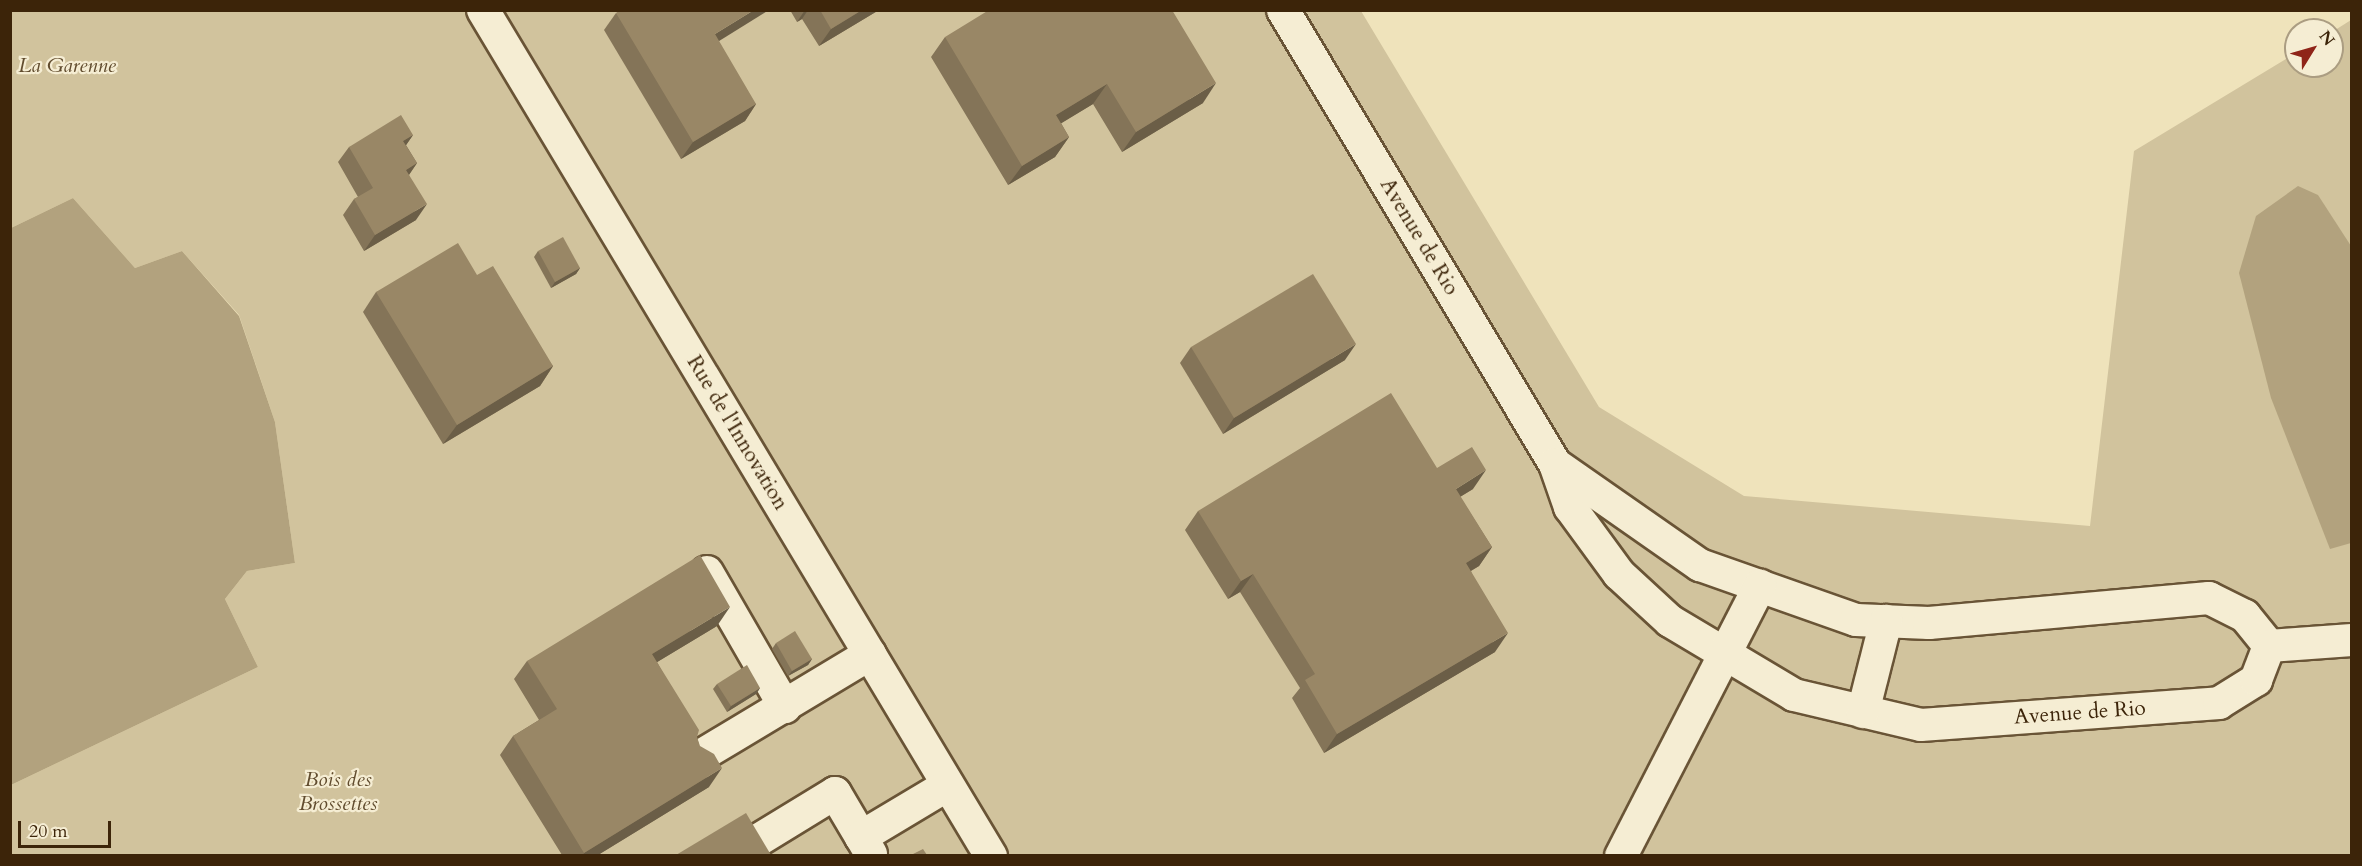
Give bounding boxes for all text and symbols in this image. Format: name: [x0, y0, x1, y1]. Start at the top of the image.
north arrow: [2284, 18, 2344, 78]
text: N: [2314, 26, 2340, 51]
park label: La Garenne: [18, 53, 116, 79]
street label: Avenue de Rio: [1374, 174, 1464, 300]
street label: Rue de l'Innovation: [681, 351, 793, 515]
street label: Avenue de Rio: [2013, 696, 2147, 730]
park label: Bois des Brossettes: [299, 767, 377, 817]
scale bar: [21, 809, 114, 847]
text: 20 m: [29, 819, 68, 844]

